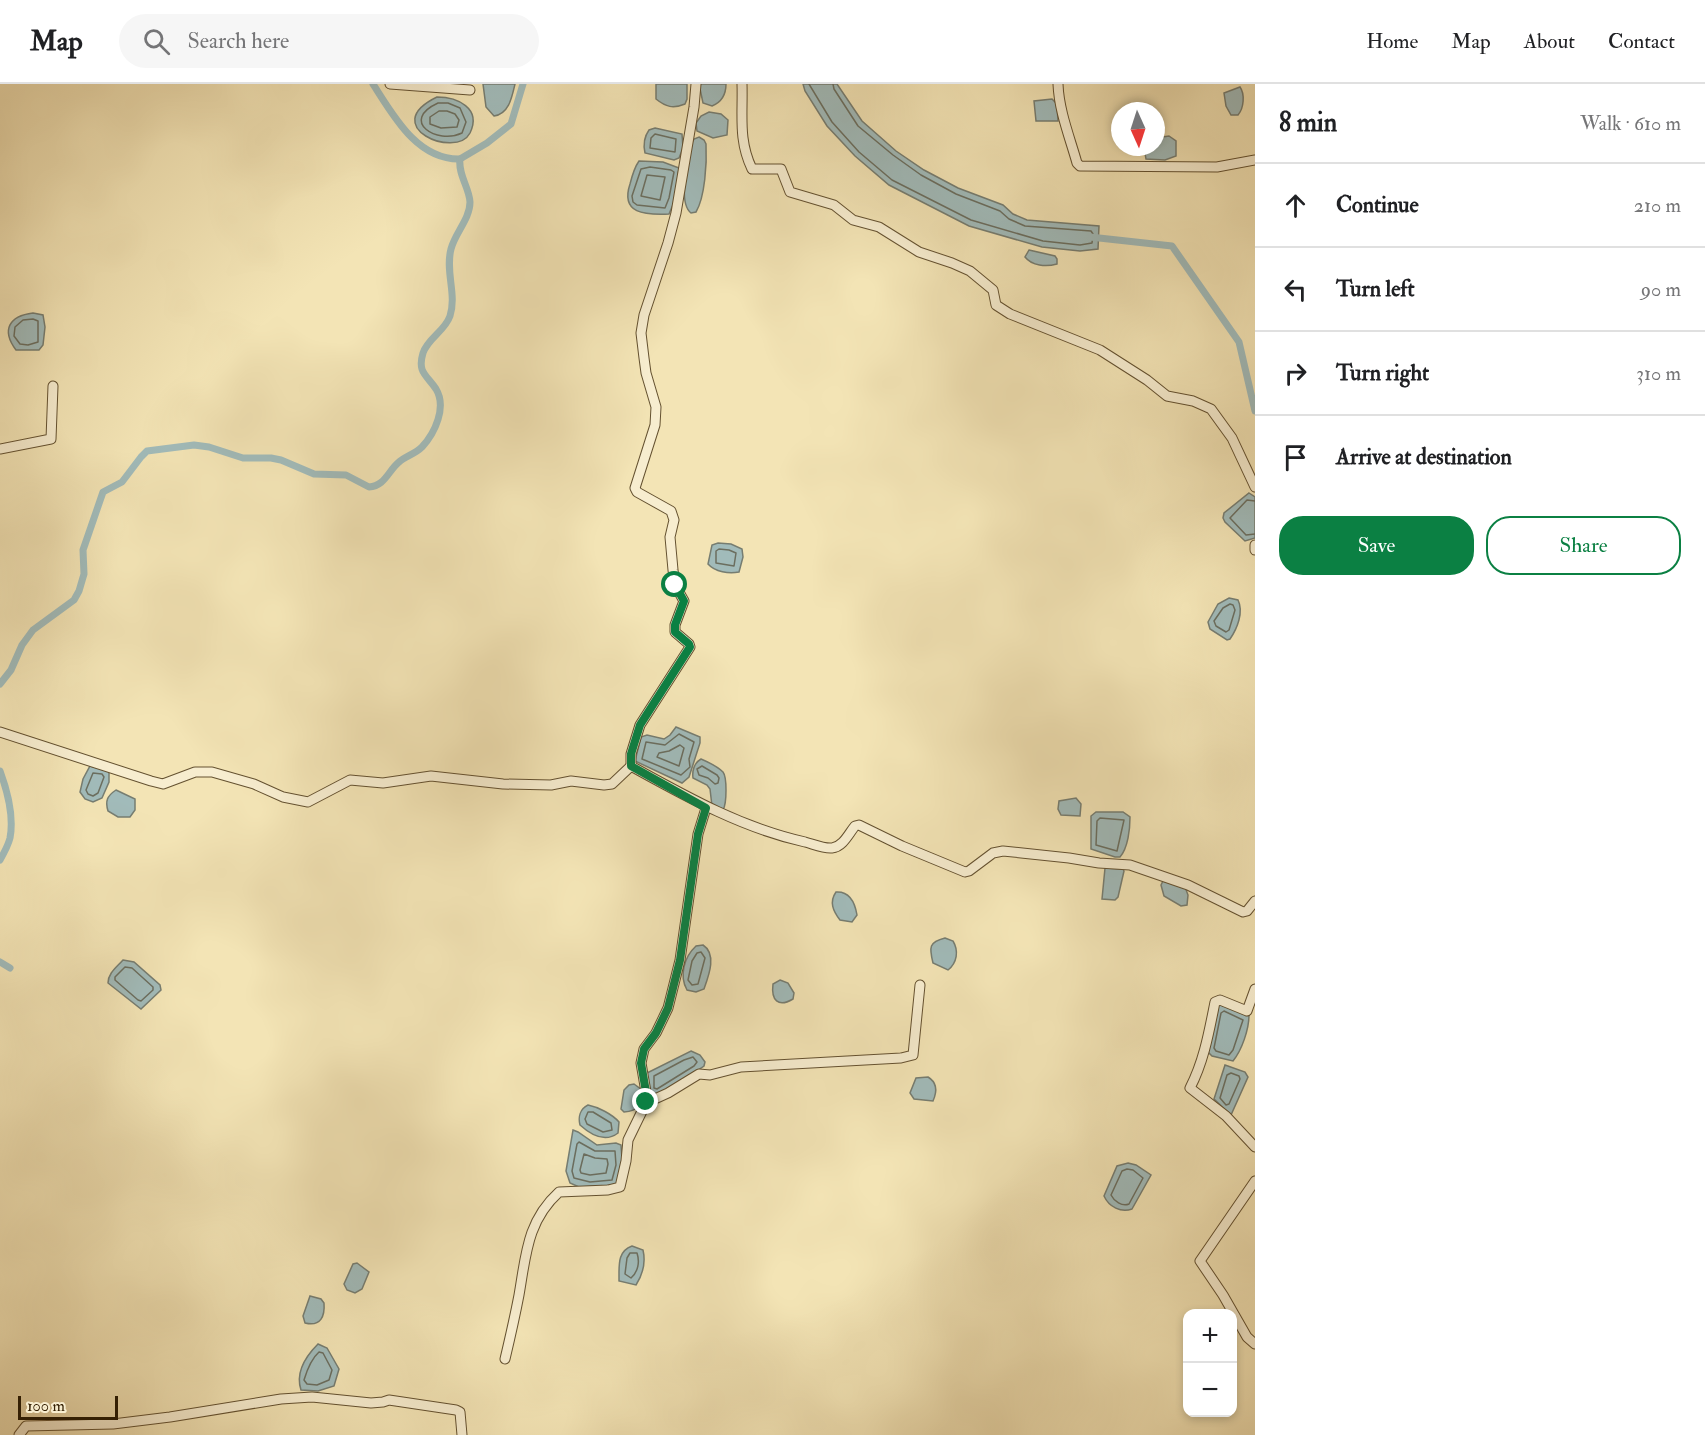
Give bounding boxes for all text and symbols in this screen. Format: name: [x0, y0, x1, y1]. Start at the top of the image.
search box: [119, 14, 539, 68]
text: Map: [30, 24, 83, 59]
icon: search: [140, 25, 173, 58]
text: Search here: [188, 27, 289, 55]
text: Home: [1366, 28, 1418, 55]
text: Map: [1451, 28, 1491, 55]
text: About: [1524, 28, 1575, 55]
text: Contact: [1608, 28, 1675, 55]
north arrow: [1111, 102, 1165, 156]
text: 8 min: [1279, 107, 1337, 139]
text: Walk · 610 m: [1580, 111, 1681, 136]
icon: ahead: [1279, 189, 1312, 222]
text: Continue: [1336, 191, 1419, 219]
text: 210 m: [1634, 193, 1681, 218]
icon: left: [1279, 273, 1312, 306]
text: Turn left: [1336, 275, 1415, 303]
text: 90 m: [1641, 277, 1681, 302]
icon: right: [1279, 357, 1312, 390]
text: Turn right: [1336, 359, 1429, 387]
text: 310 m: [1636, 361, 1681, 386]
icon: arrive: [1279, 441, 1312, 474]
text: Arrive at destination: [1336, 443, 1512, 471]
button: Save: [1279, 516, 1474, 575]
button: Share: [1486, 516, 1681, 575]
route start: [661, 571, 687, 597]
route end: [632, 1088, 658, 1114]
map controls: [1183, 1309, 1237, 1417]
button: +: [1183, 1309, 1237, 1363]
button: −: [1183, 1363, 1237, 1417]
scale bar: [18, 1393, 118, 1420]
text: 100 m: [27, 1396, 65, 1416]

